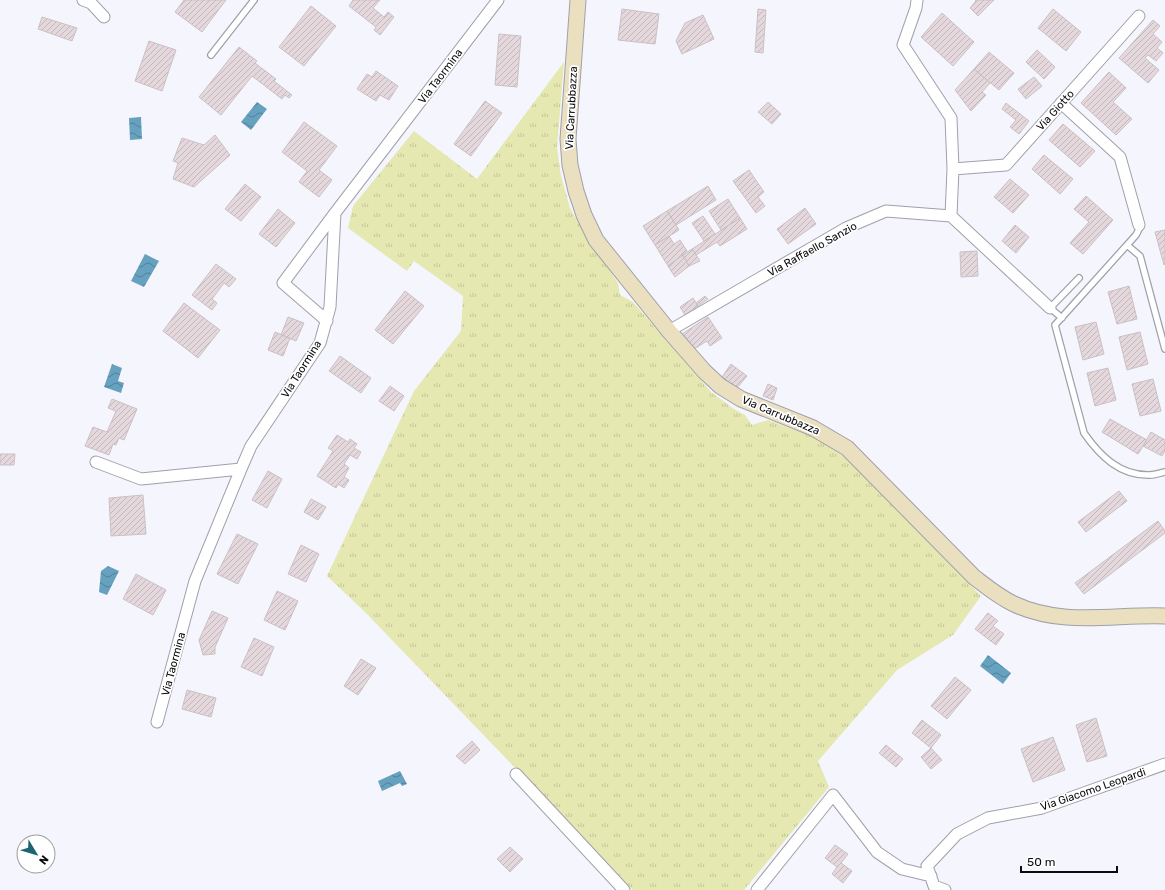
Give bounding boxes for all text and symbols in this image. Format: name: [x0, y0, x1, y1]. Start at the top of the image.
street label: Via Taormina: [416, 46, 465, 106]
street label: Via Carrubbazza: [563, 66, 580, 150]
street label: Via Giotto: [1034, 87, 1077, 133]
street label: Via Raffaello Sanzio: [765, 219, 859, 279]
street label: Via Taormina: [279, 338, 324, 400]
street label: Via Carrubbazza: [740, 393, 822, 438]
street label: Via Taormina: [159, 631, 188, 697]
street label: Via Giacomo Leopardi: [1039, 765, 1147, 814]
north arrow: [16, 834, 56, 874]
scale bar: [1021, 848, 1117, 874]
text: N: [36, 853, 51, 867]
text: 50 m: [1027, 855, 1055, 869]

